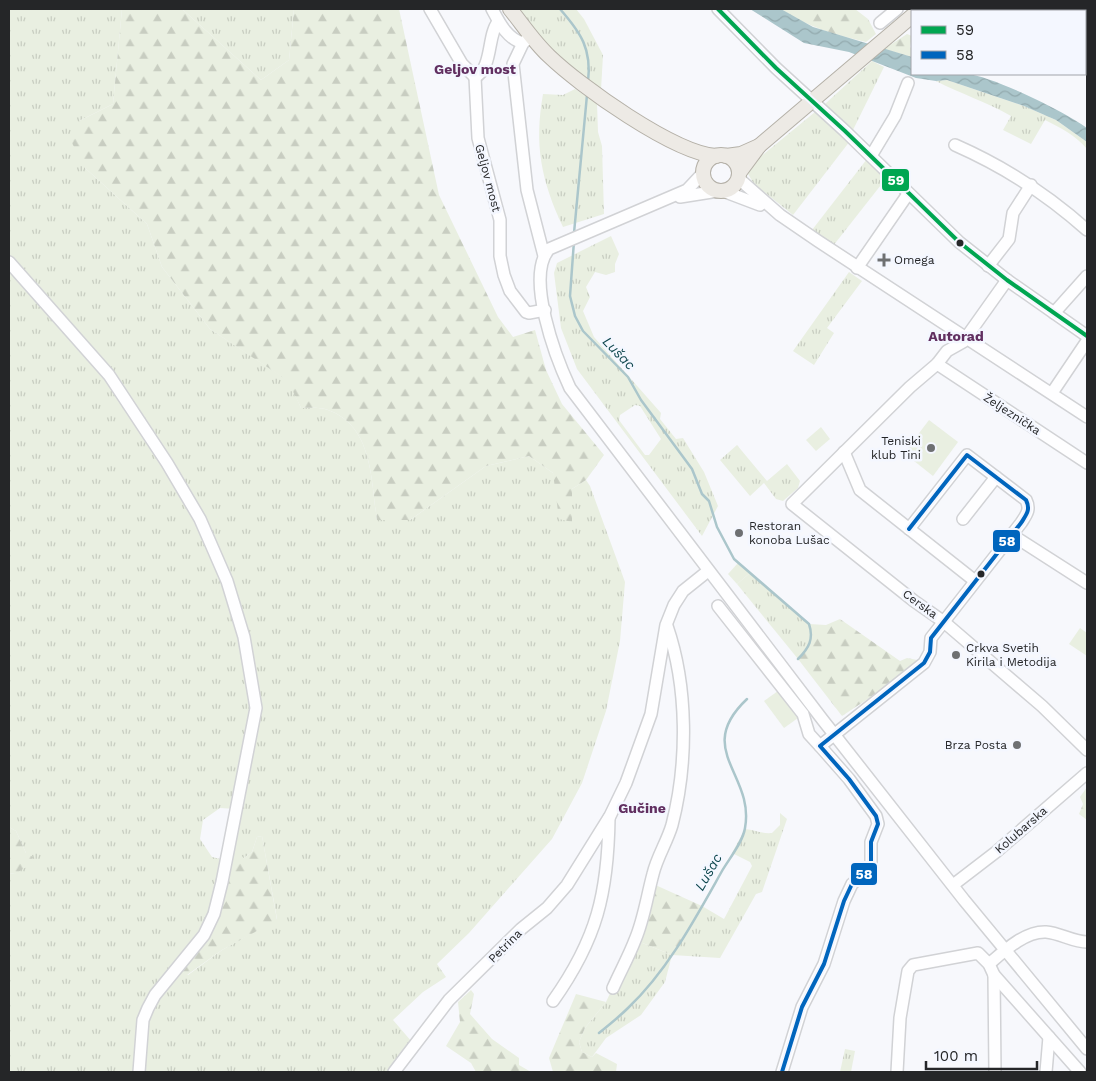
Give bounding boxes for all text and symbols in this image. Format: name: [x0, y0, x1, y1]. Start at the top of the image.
legend: [911, 10, 1086, 75]
text: 59: [956, 21, 974, 39]
text: 58: [956, 46, 974, 64]
district label: Geljov most: [434, 61, 516, 77]
street label: Geljov most: [472, 143, 504, 213]
line badge: 59: [881, 168, 910, 192]
text: 59: [888, 172, 904, 188]
unlabelled marker: [955, 238, 965, 248]
place label: Omega: [894, 253, 935, 267]
marker: Omega: [878, 254, 890, 266]
district label: Autorad: [928, 328, 984, 344]
water label: Lušac: [599, 333, 639, 373]
street label: Željeznička: [981, 390, 1043, 438]
place label: Teniski klub Tini: [871, 434, 921, 462]
marker: Teniski klub Tini: [925, 442, 937, 454]
place label: Restoran konoba Lušac: [749, 519, 830, 547]
marker: Restoran konoba Lušac: [733, 527, 745, 539]
line badge: 58: [992, 529, 1021, 553]
text: 58: [999, 533, 1016, 549]
unlabelled marker: [976, 569, 986, 579]
street label: Cerska: [900, 587, 940, 621]
place label: Crkva Svetih Kirila i Metodija: [966, 641, 1057, 669]
marker: Crkva Svetih Kirila i Metodija: [950, 649, 962, 661]
place label: Brza Posta: [945, 738, 1007, 752]
marker: Brza Posta: [1011, 739, 1023, 751]
district label: Gučine: [618, 800, 666, 816]
street label: Kolubarska: [992, 803, 1050, 856]
water label: Lušac: [691, 850, 725, 893]
line badge: 58: [850, 862, 878, 886]
text: 58: [856, 866, 873, 882]
street label: Petrina: [485, 926, 525, 966]
scale bar: [926, 1038, 1037, 1070]
text: 100 m: [934, 1047, 978, 1065]

